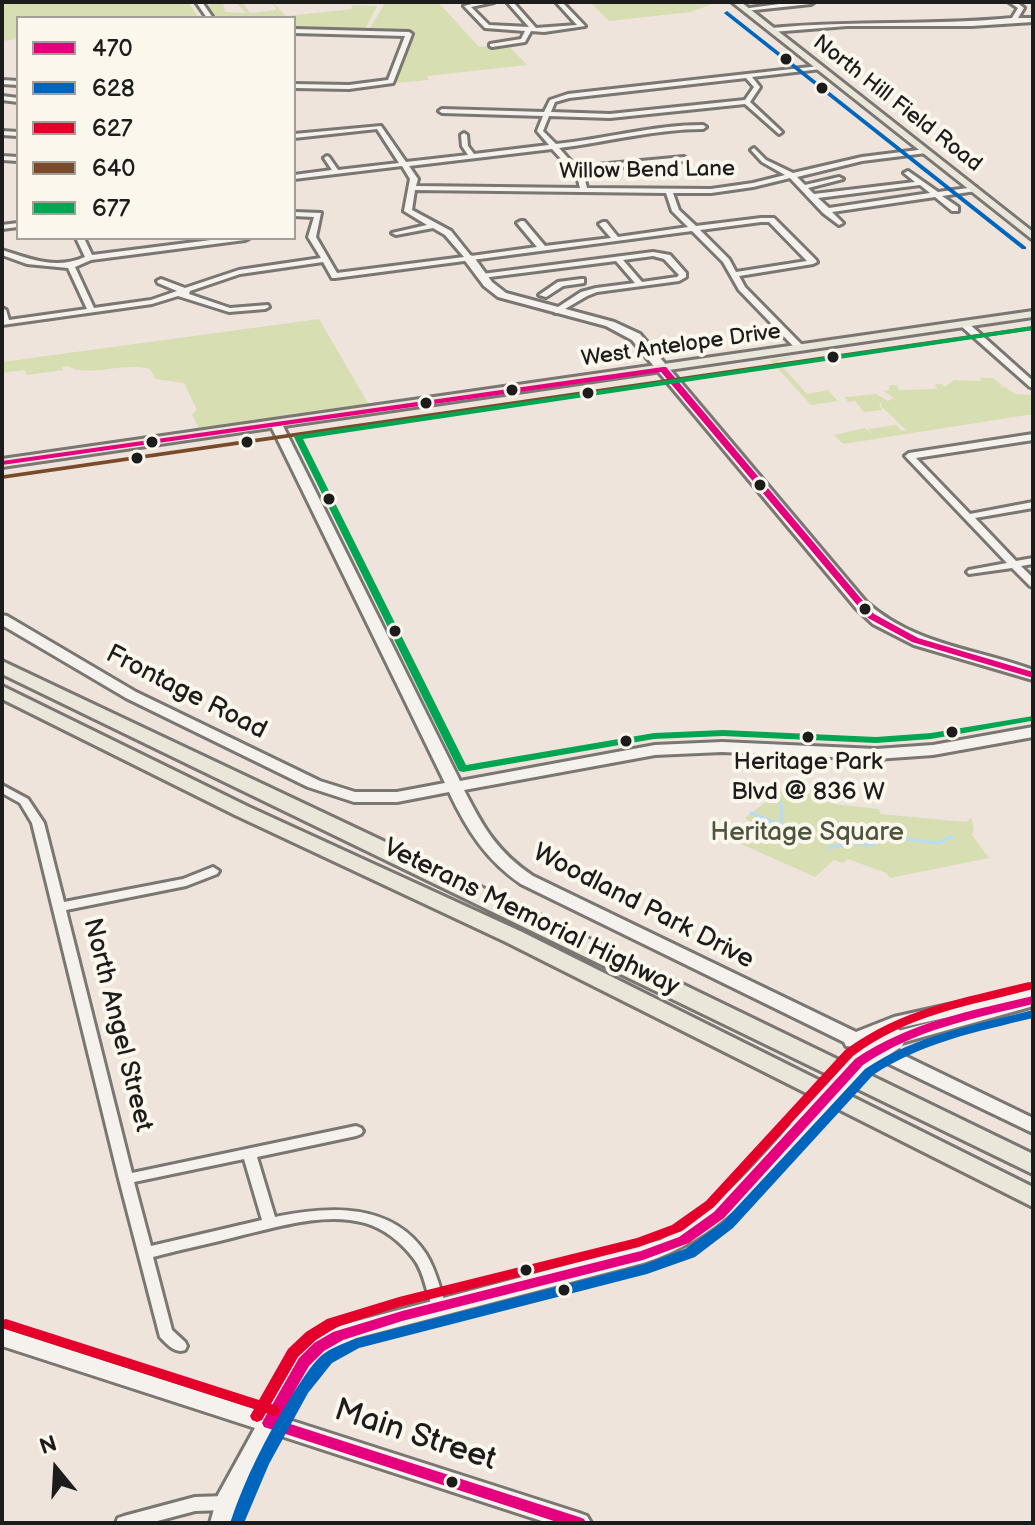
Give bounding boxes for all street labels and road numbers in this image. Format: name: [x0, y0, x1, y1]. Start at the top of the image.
street label: North Hill Field Road: [807, 30, 987, 178]
street label: Willow Bend Lane: [559, 156, 735, 186]
street label: West Antelope Drive: [580, 319, 782, 373]
street label: Frontage Road: [100, 639, 272, 747]
street label: Veterans Memorial Highway: [378, 833, 684, 1003]
street label: Woodland Park Drive: [527, 838, 759, 976]
street label: North Angel Street: [75, 915, 159, 1135]
street label: Main Street: [329, 1392, 501, 1480]

